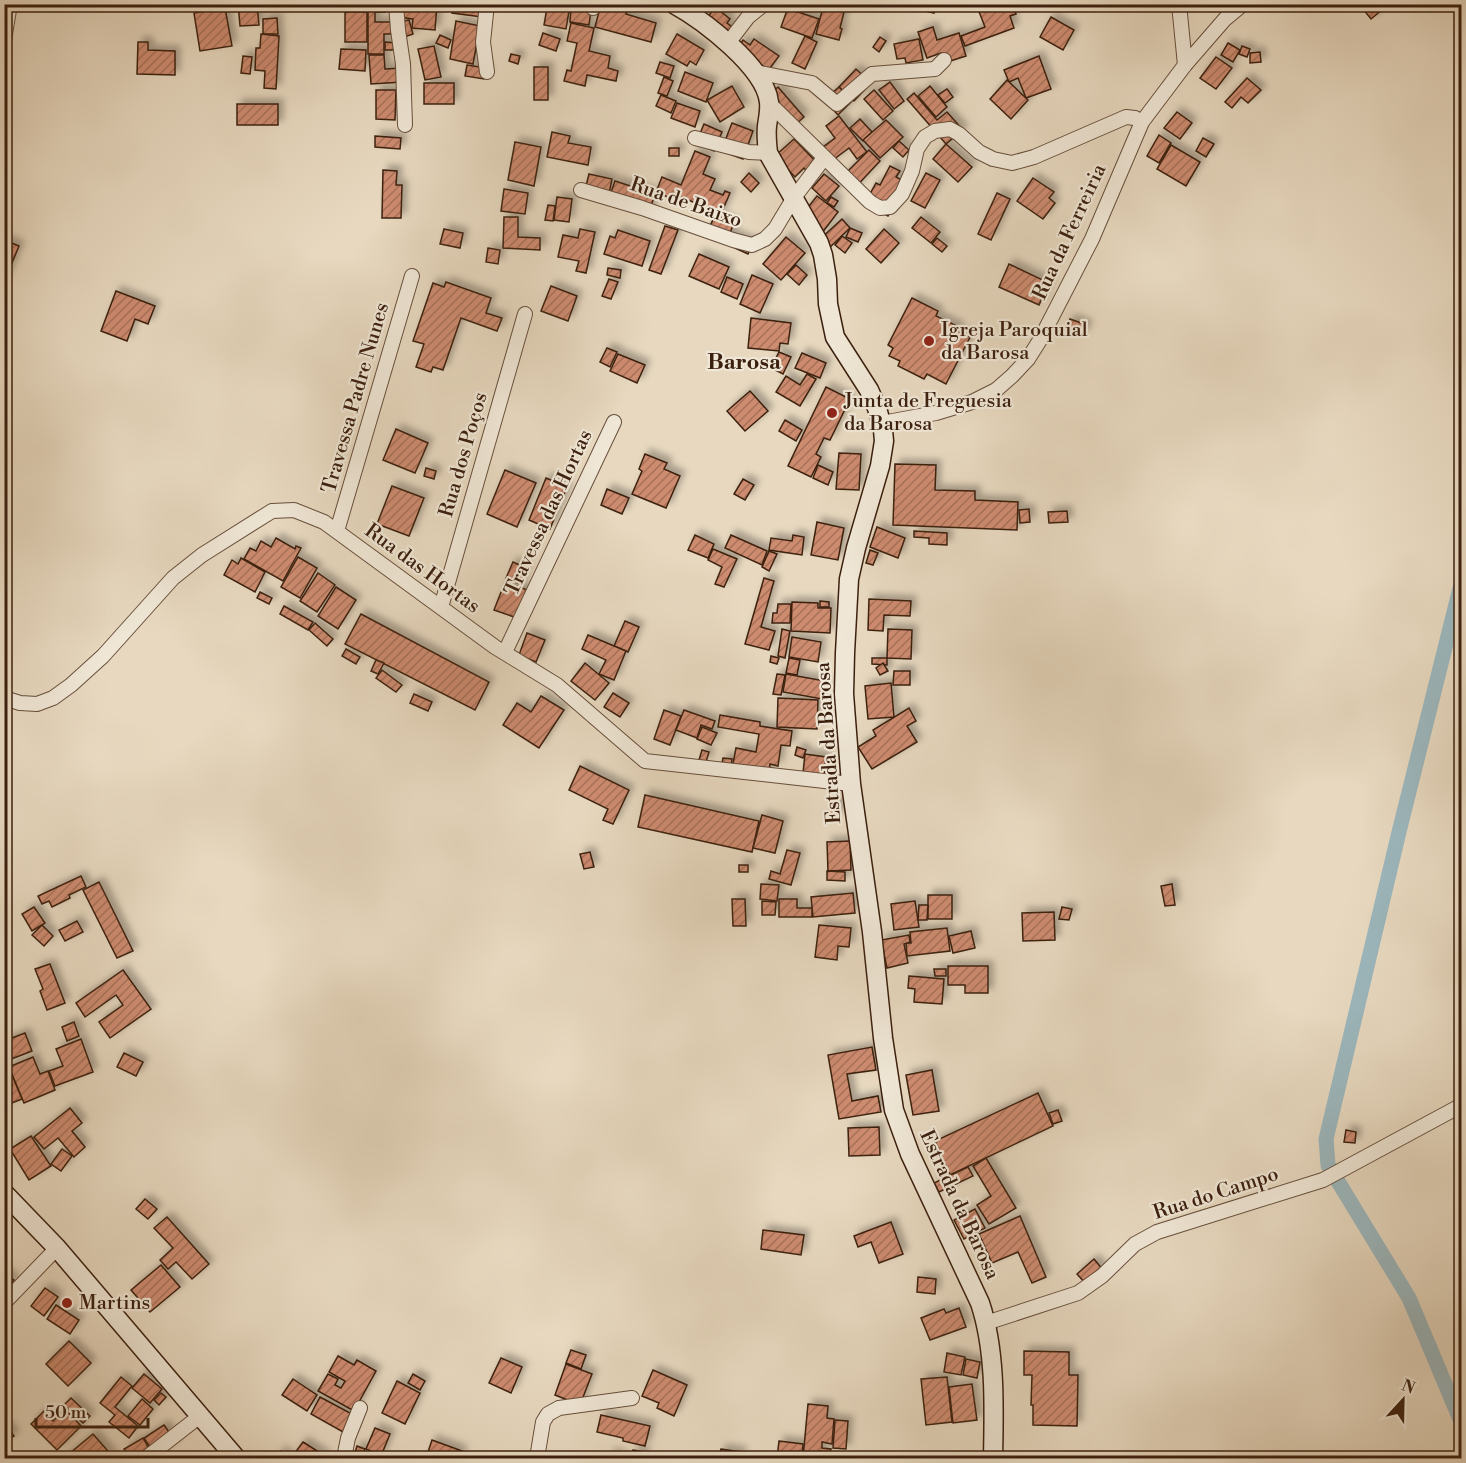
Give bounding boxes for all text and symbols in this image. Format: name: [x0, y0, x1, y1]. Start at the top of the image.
street label: Rua da Ferreiria: [1028, 159, 1113, 304]
street label: Rua de Baixo: [627, 172, 745, 234]
street label: Travessa Padre Nunes: [317, 300, 395, 496]
place label: Igreja Paroquial da Barosa: [941, 318, 1088, 366]
marker: Igreja Paroquial da Barosa: [922, 334, 936, 348]
district label: Barosa: [707, 349, 782, 376]
place label: Junta de Freguesia da Barosa: [843, 389, 1013, 437]
street label: Rua dos Poços: [434, 390, 494, 520]
marker: Junta de Freguesia da Barosa: [825, 406, 839, 420]
street label: Travessa das Hortas: [500, 426, 598, 600]
street label: Rua das Hortas: [359, 519, 485, 619]
street label: Estrada da Barosa: [811, 660, 847, 825]
street label: Estrada da Barosa: [913, 1126, 1005, 1285]
street label: Rua do Campo: [1150, 1162, 1282, 1226]
place label: Martins: [79, 1291, 150, 1316]
marker: Martins: [60, 1296, 74, 1310]
north arrow: [1373, 1370, 1433, 1430]
text: N: [1399, 1375, 1418, 1399]
scale bar: [36, 1391, 148, 1429]
text: 50 m: [45, 1401, 87, 1424]

